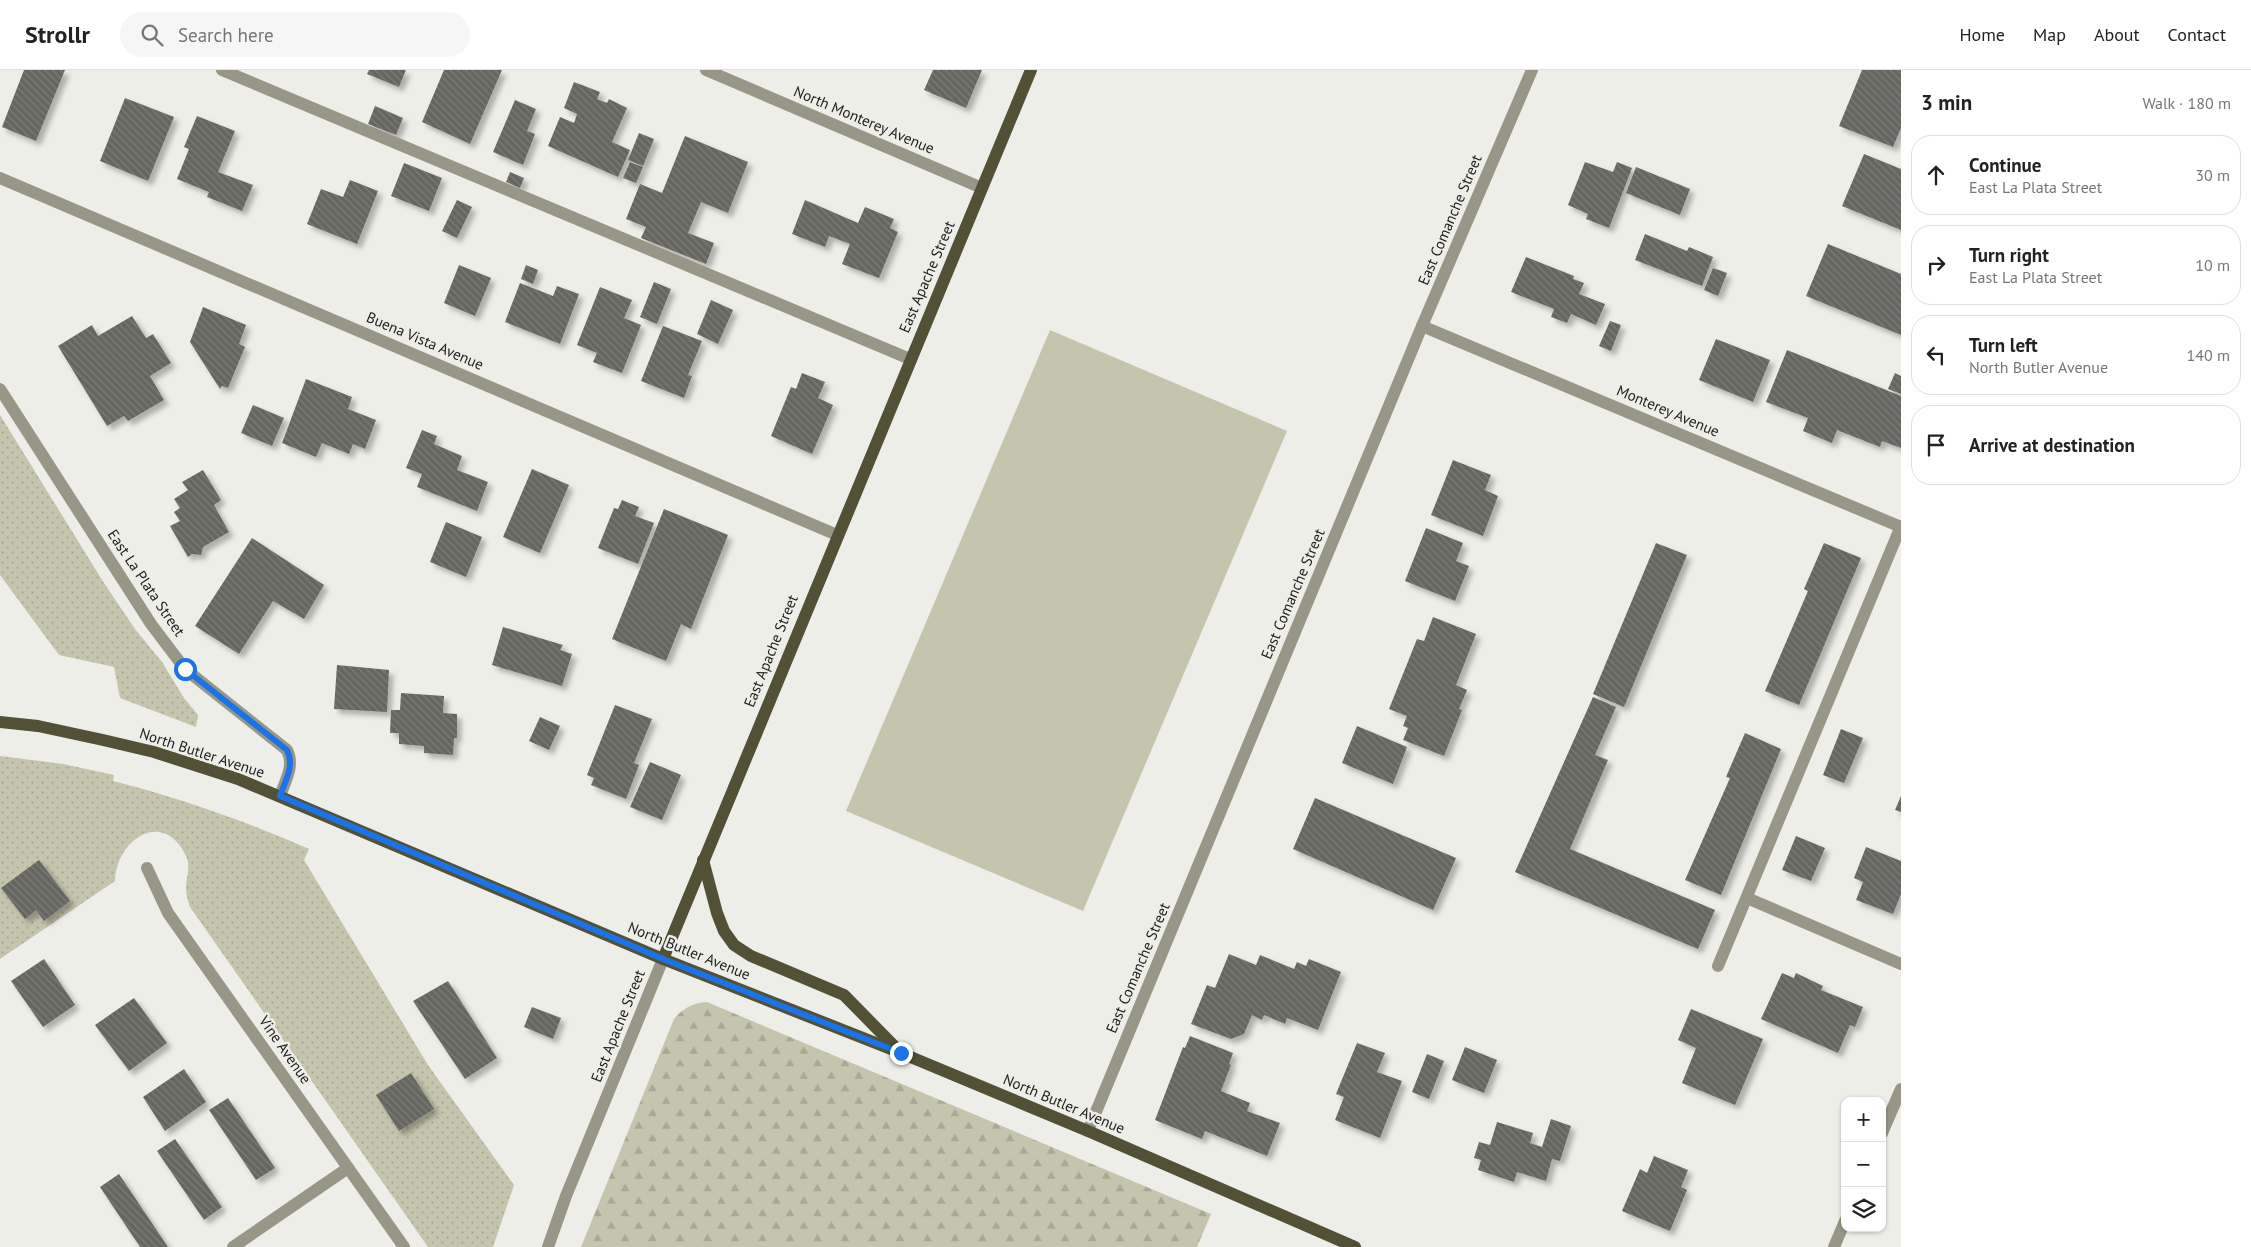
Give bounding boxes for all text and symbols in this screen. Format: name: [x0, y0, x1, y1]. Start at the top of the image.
search box: [120, 12, 470, 57]
text: Strollr: [25, 19, 90, 50]
icon: search: [138, 21, 166, 49]
text: Search here: [178, 23, 274, 47]
text: Home: [1959, 23, 2005, 46]
text: Map: [2033, 23, 2066, 46]
text: About: [2094, 23, 2140, 46]
text: Contact: [2168, 23, 2226, 46]
street label: North Monterey Avenue: [791, 81, 937, 158]
text: 3 min: [1921, 89, 1972, 116]
text: Walk · 180 m: [2142, 93, 2231, 113]
street label: East Comanche Street: [1414, 152, 1486, 288]
text: Continue: [1969, 153, 2041, 177]
icon: ahead: [1922, 161, 1950, 189]
text: 30 m: [2195, 165, 2230, 185]
text: East La Plata Street: [1969, 177, 2102, 197]
street label: East Apache Street: [894, 218, 959, 336]
text: Turn right: [1969, 243, 2049, 267]
icon: right: [1922, 251, 1950, 279]
text: 10 m: [2195, 255, 2230, 275]
text: East La Plata Street: [1969, 267, 2102, 287]
street label: Buena Vista Avenue: [364, 307, 487, 374]
text: Turn left: [1969, 333, 2038, 357]
icon: left: [1922, 341, 1950, 369]
text: 140 m: [2187, 345, 2230, 365]
text: North Butler Avenue: [1969, 357, 2108, 377]
street label: Monterey Avenue: [1614, 380, 1722, 441]
icon: arrive: [1922, 431, 1950, 459]
text: Arrive at destination: [1969, 433, 2135, 457]
street label: East La Plata Street: [104, 526, 189, 640]
street label: East Comanche Street: [1257, 526, 1329, 662]
street label: East Apache Street: [739, 592, 802, 710]
route start: [174, 658, 197, 681]
street label: North Butler Avenue: [137, 723, 267, 782]
street label: East Comanche Street: [1102, 900, 1174, 1036]
street label: North Butler Avenue: [625, 917, 753, 984]
street label: East Apache Street: [586, 967, 649, 1085]
street label: Vine Avenue: [254, 1011, 316, 1087]
route end: [890, 1042, 913, 1065]
street label: North Butler Avenue: [1000, 1069, 1128, 1138]
map controls: [1841, 1097, 1886, 1232]
button: +: [1841, 1097, 1886, 1142]
button: −: [1841, 1142, 1886, 1187]
button: layers: [1841, 1187, 1886, 1232]

